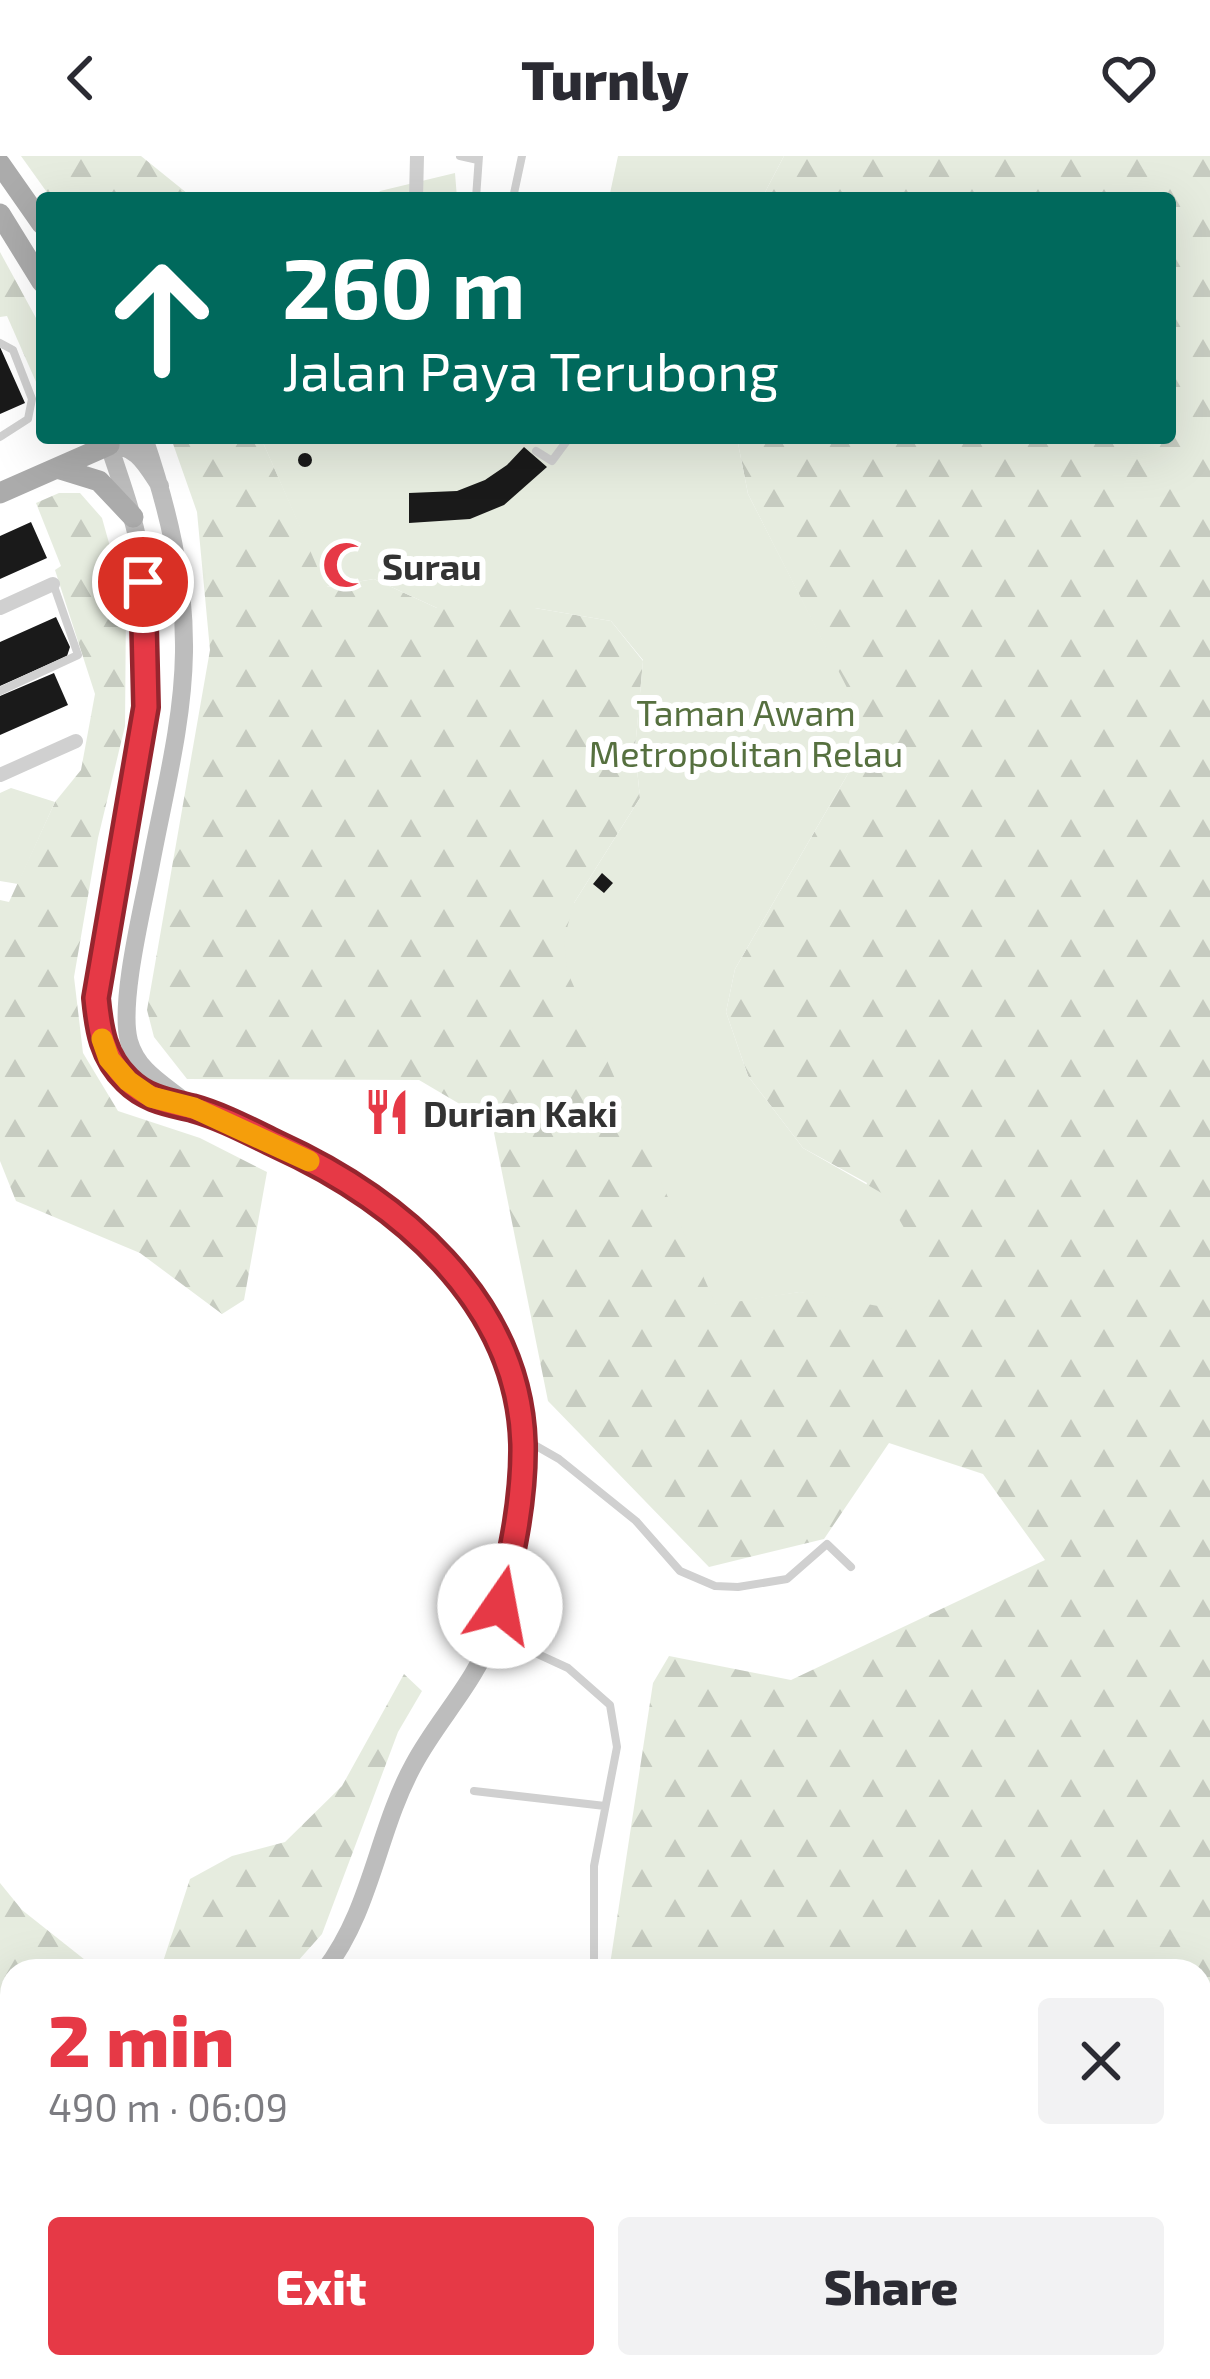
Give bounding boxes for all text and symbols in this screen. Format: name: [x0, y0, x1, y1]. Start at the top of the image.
icon: back: [48, 45, 114, 111]
icon: heart: [1096, 45, 1162, 111]
text: Turnly: [521, 46, 689, 111]
text: 260 m: [282, 235, 526, 336]
icon: ahead: [84, 240, 240, 396]
text: Jalan Paya Terubong: [282, 337, 779, 402]
pin: [92, 531, 194, 633]
mosque icon: Surau: [321, 540, 371, 590]
place label: Surau: [382, 544, 482, 587]
icon: arrive: [110, 549, 176, 615]
park label: Taman Awam Metropolitan Relau: [589, 690, 903, 774]
restaurant icon: Durian Kaki: [362, 1087, 412, 1137]
place label: Durian Kaki: [423, 1091, 618, 1134]
position arrow: [437, 1543, 563, 1669]
text: 2 min: [48, 1995, 234, 2081]
button: close: [1038, 1998, 1164, 2124]
text: 490 m · 06:09: [48, 2083, 288, 2130]
button: Exit: [48, 2217, 594, 2355]
button: Share: [618, 2217, 1164, 2355]

